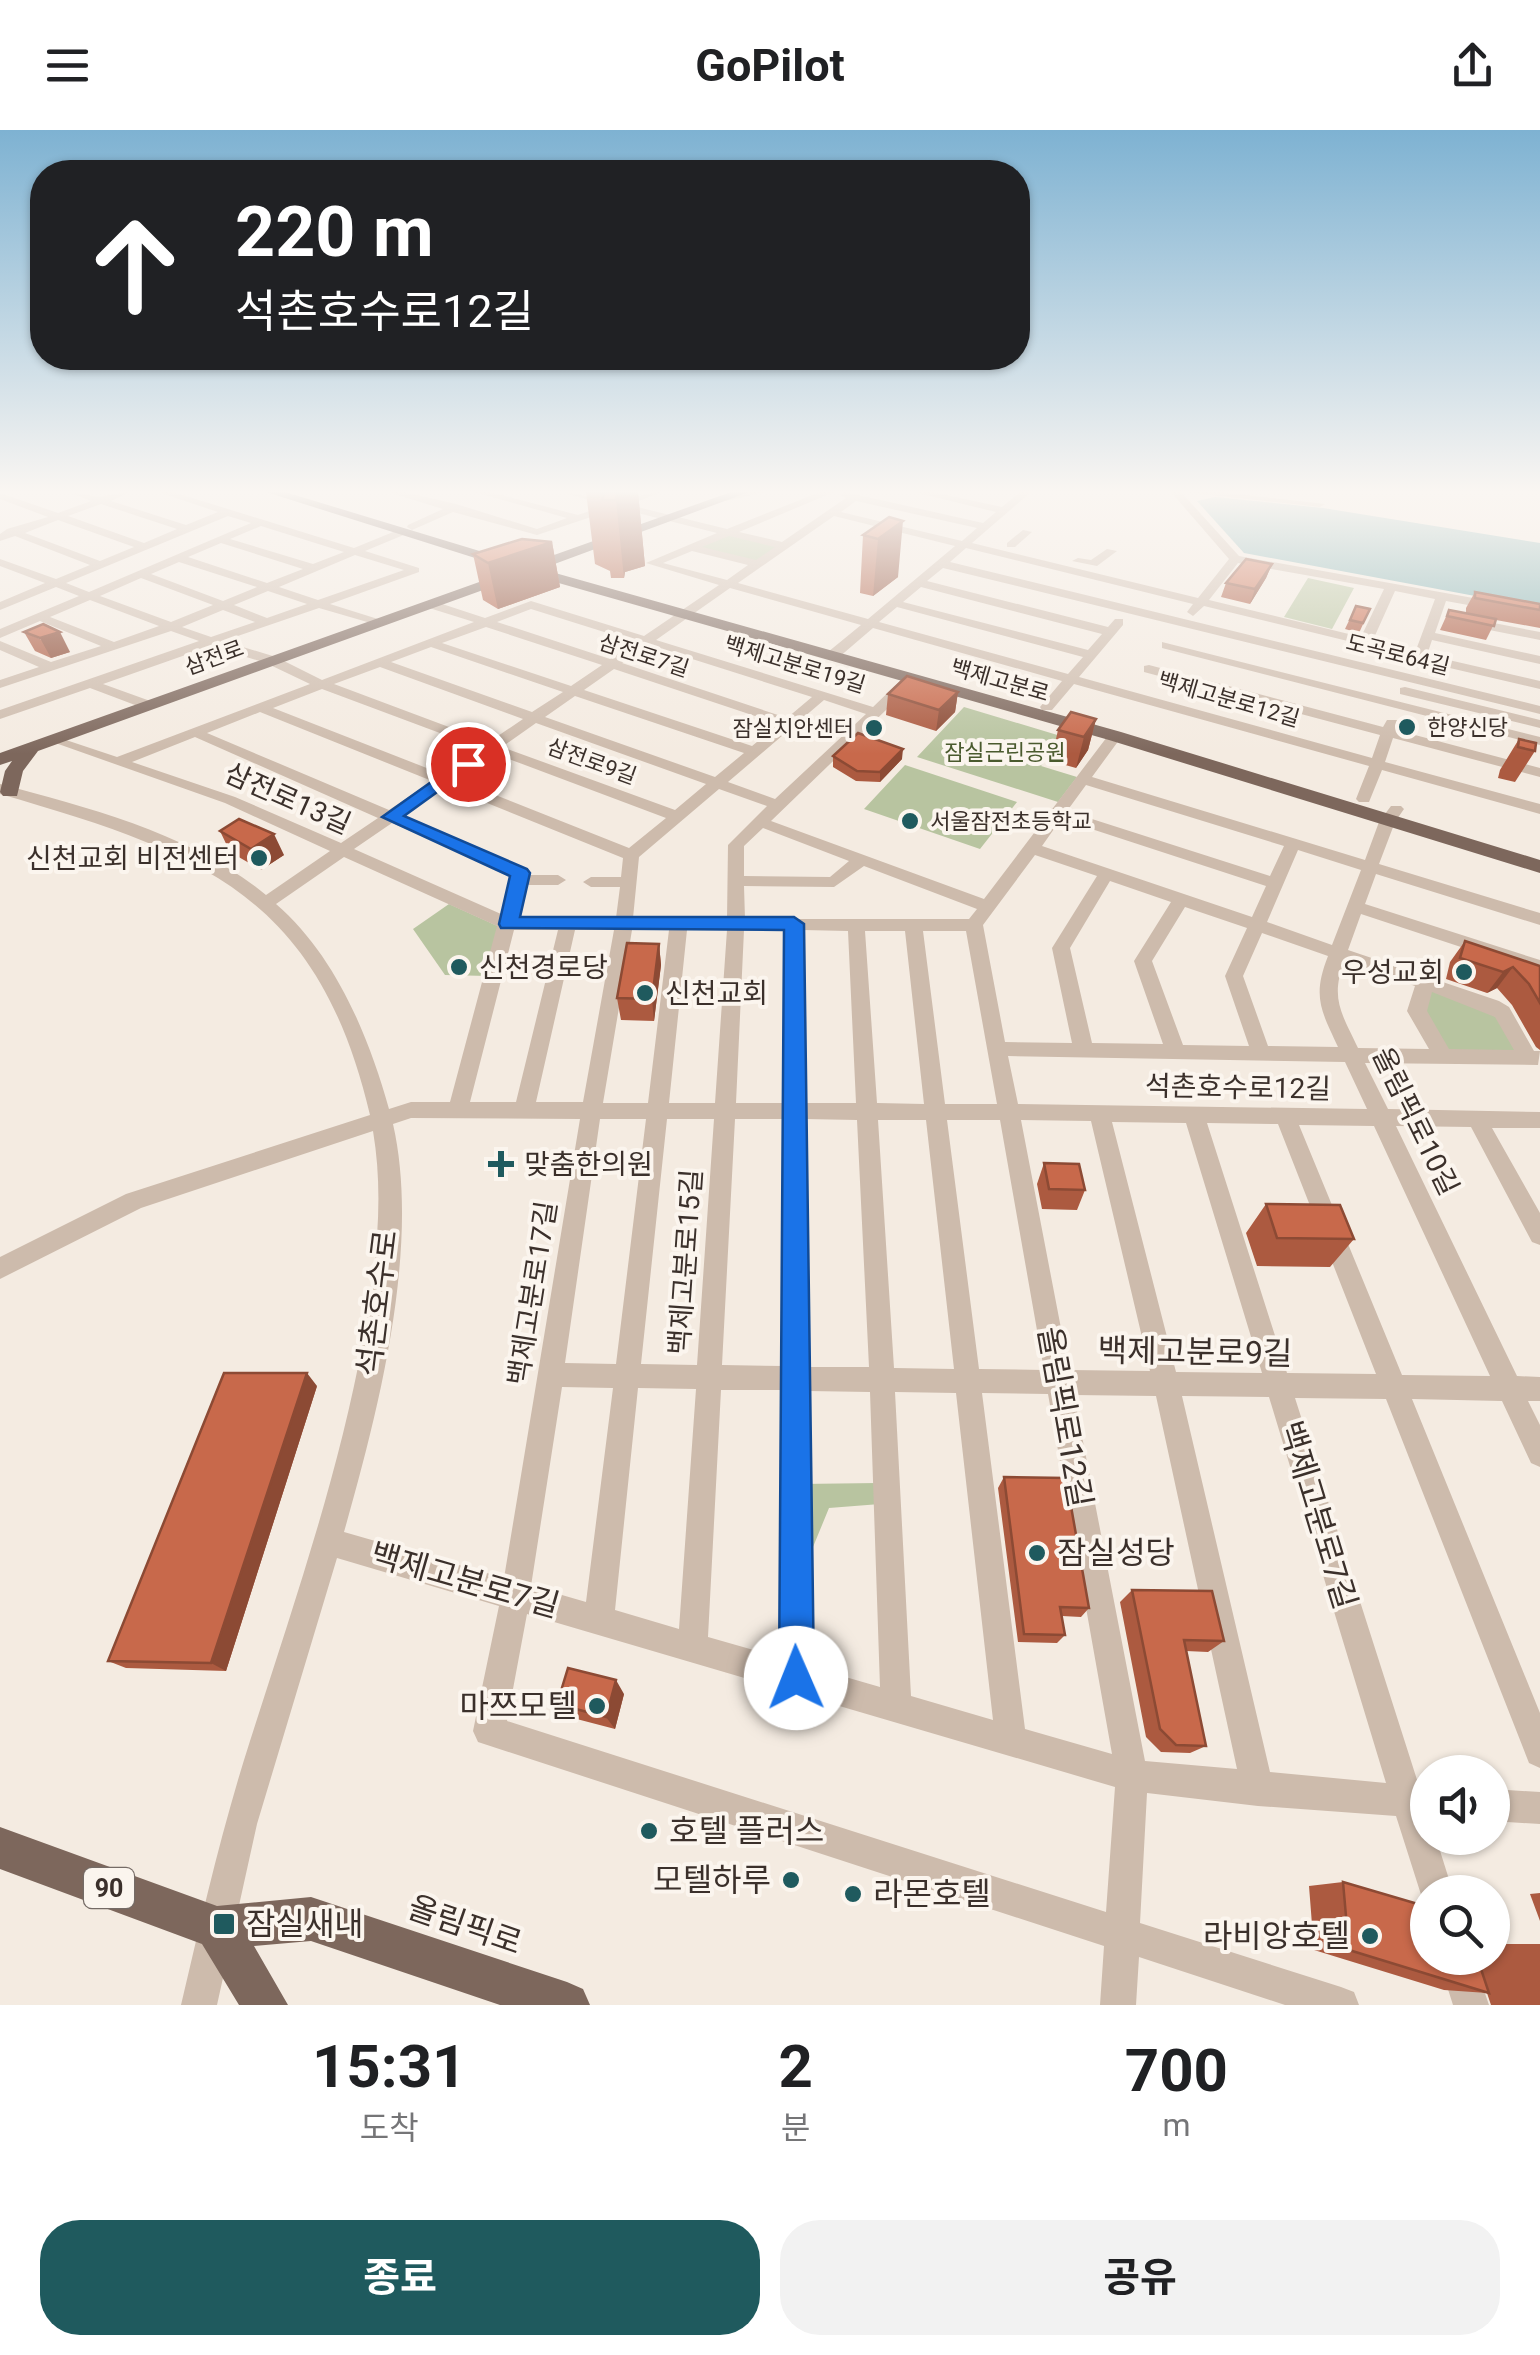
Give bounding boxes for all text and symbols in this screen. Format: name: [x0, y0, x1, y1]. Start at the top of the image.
icon: menu: [40, 38, 95, 93]
icon: share: [1445, 38, 1500, 93]
text: GoPilot: [695, 39, 845, 92]
text: 220 m: [235, 191, 434, 273]
icon: ahead: [70, 200, 200, 330]
text: 석촌호수로12길: [235, 285, 534, 338]
street label: 삼전로7길: [596, 629, 692, 682]
street label: 도곡로64길: [1344, 630, 1452, 679]
street label: 백제고분로19길: [721, 631, 868, 698]
street label: 삼전로: [181, 635, 247, 680]
street label: 백제고분로: [948, 655, 1052, 706]
street label: 백제고분로12길: [1155, 667, 1303, 732]
place label: 한양신당: [1427, 715, 1508, 740]
place label: 잠실치안센터: [733, 716, 854, 741]
marker: 한양신당: [1396, 716, 1418, 738]
marker: 잠실치안센터: [863, 717, 885, 739]
pin: [426, 722, 511, 807]
street label: 삼전로9길: [544, 734, 640, 789]
icon: arrive: [441, 737, 496, 792]
park label: 잠실근린공원: [944, 740, 1066, 765]
street label: 삼전로13길: [220, 756, 356, 841]
place label: 서울잠전초등학교: [930, 809, 1092, 834]
marker: 서울잠전초등학교: [899, 810, 921, 832]
place label: 신천교회 비전센터: [26, 842, 239, 875]
marker: 신천교회 비전센터: [248, 847, 270, 869]
place label: 신천경로당: [479, 951, 608, 984]
marker: 신천경로당: [448, 956, 470, 978]
place label: 우성교회: [1341, 956, 1444, 989]
marker: 우성교회: [1453, 961, 1475, 983]
place label: 신천교회: [665, 977, 768, 1010]
marker: 신천교회: [634, 982, 656, 1004]
street label: 올림픽로10길: [1366, 1042, 1466, 1200]
street label: 석촌호수로12길: [1145, 1069, 1331, 1106]
place label: 맞춤한의원: [524, 1148, 653, 1181]
marker: 맞춤한의원: [488, 1151, 514, 1177]
street label: 백제고분로15길: [663, 1168, 708, 1356]
street label: 백제고분로17길: [502, 1199, 563, 1388]
street label: 석촌호수로: [349, 1228, 405, 1378]
street label: 올림픽로12길: [1030, 1324, 1100, 1510]
street label: 백제고분로9길: [1097, 1331, 1293, 1373]
street label: 백제고분로7길: [1271, 1416, 1365, 1614]
place label: 잠실성당: [1057, 1534, 1175, 1572]
street label: 백제고분로7길: [366, 1535, 564, 1625]
marker: 잠실성당: [1026, 1542, 1048, 1564]
position arrow: [744, 1626, 848, 1730]
place label: 마쯔모텔: [459, 1687, 577, 1725]
marker: 마쯔모텔: [586, 1695, 608, 1717]
map controls: [1410, 1755, 1510, 1975]
button: sound: [1410, 1755, 1510, 1855]
place label: 호텔 플러스: [669, 1812, 824, 1850]
marker: 호텔 플러스: [638, 1820, 660, 1842]
place label: 모텔하루: [653, 1861, 771, 1899]
road number: 90: [84, 1868, 134, 1908]
marker: 모텔하루: [780, 1869, 802, 1891]
place label: 라몬호텔: [873, 1875, 991, 1913]
button: search: [1410, 1875, 1510, 1975]
marker: 라몬호텔: [842, 1883, 864, 1905]
street label: 올림픽로: [403, 1888, 527, 1962]
place label: 잠실새내: [246, 1905, 364, 1943]
marker: 잠실새내: [211, 1911, 237, 1937]
place label: 라비앙호텔: [1203, 1917, 1350, 1955]
marker: 라비앙호텔: [1359, 1925, 1381, 1947]
text: 15:31: [312, 2031, 467, 2102]
text: 2: [778, 2031, 813, 2102]
text: 700: [1125, 2035, 1228, 2106]
text: m: [1162, 2106, 1190, 2144]
text: 도착: [360, 2109, 419, 2147]
text: 분: [781, 2109, 810, 2147]
button: 종료: [40, 2220, 760, 2335]
button: 공유: [780, 2220, 1500, 2335]

